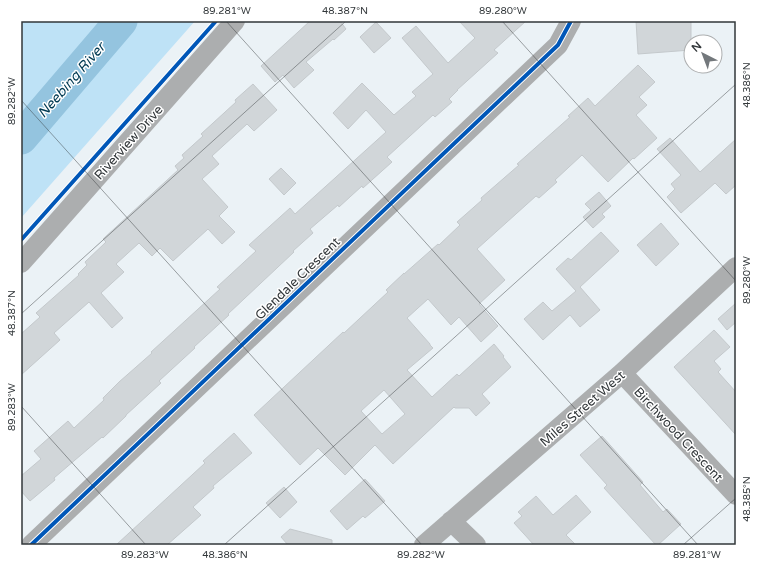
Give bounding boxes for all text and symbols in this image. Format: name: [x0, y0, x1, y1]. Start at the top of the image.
text: 89.281°W: [203, 5, 251, 17]
text: 48.387°N: [322, 5, 368, 17]
text: 89.280°W: [479, 5, 527, 17]
north arrow: [683, 34, 723, 74]
water label: Neebing River: [34, 38, 110, 121]
text: N: [689, 39, 704, 55]
text: 48.386°N: [741, 62, 753, 108]
text: 89.282°W: [6, 77, 18, 125]
street label: Riverview Drive: [91, 102, 166, 183]
street label: Glendale Crescent: [252, 234, 344, 323]
text: 89.280°W: [741, 256, 753, 304]
text: 48.387°N: [6, 290, 18, 336]
street label: Miles Street West: [537, 367, 628, 450]
text: 89.283°W: [6, 383, 18, 431]
street label: Birchwood Crescent: [630, 384, 726, 485]
text: 48.385°N: [741, 476, 753, 522]
text: 89.283°W: [121, 549, 169, 561]
text: 48.386°N: [202, 549, 248, 561]
text: 89.282°W: [397, 549, 445, 561]
text: 89.281°W: [673, 549, 721, 561]

